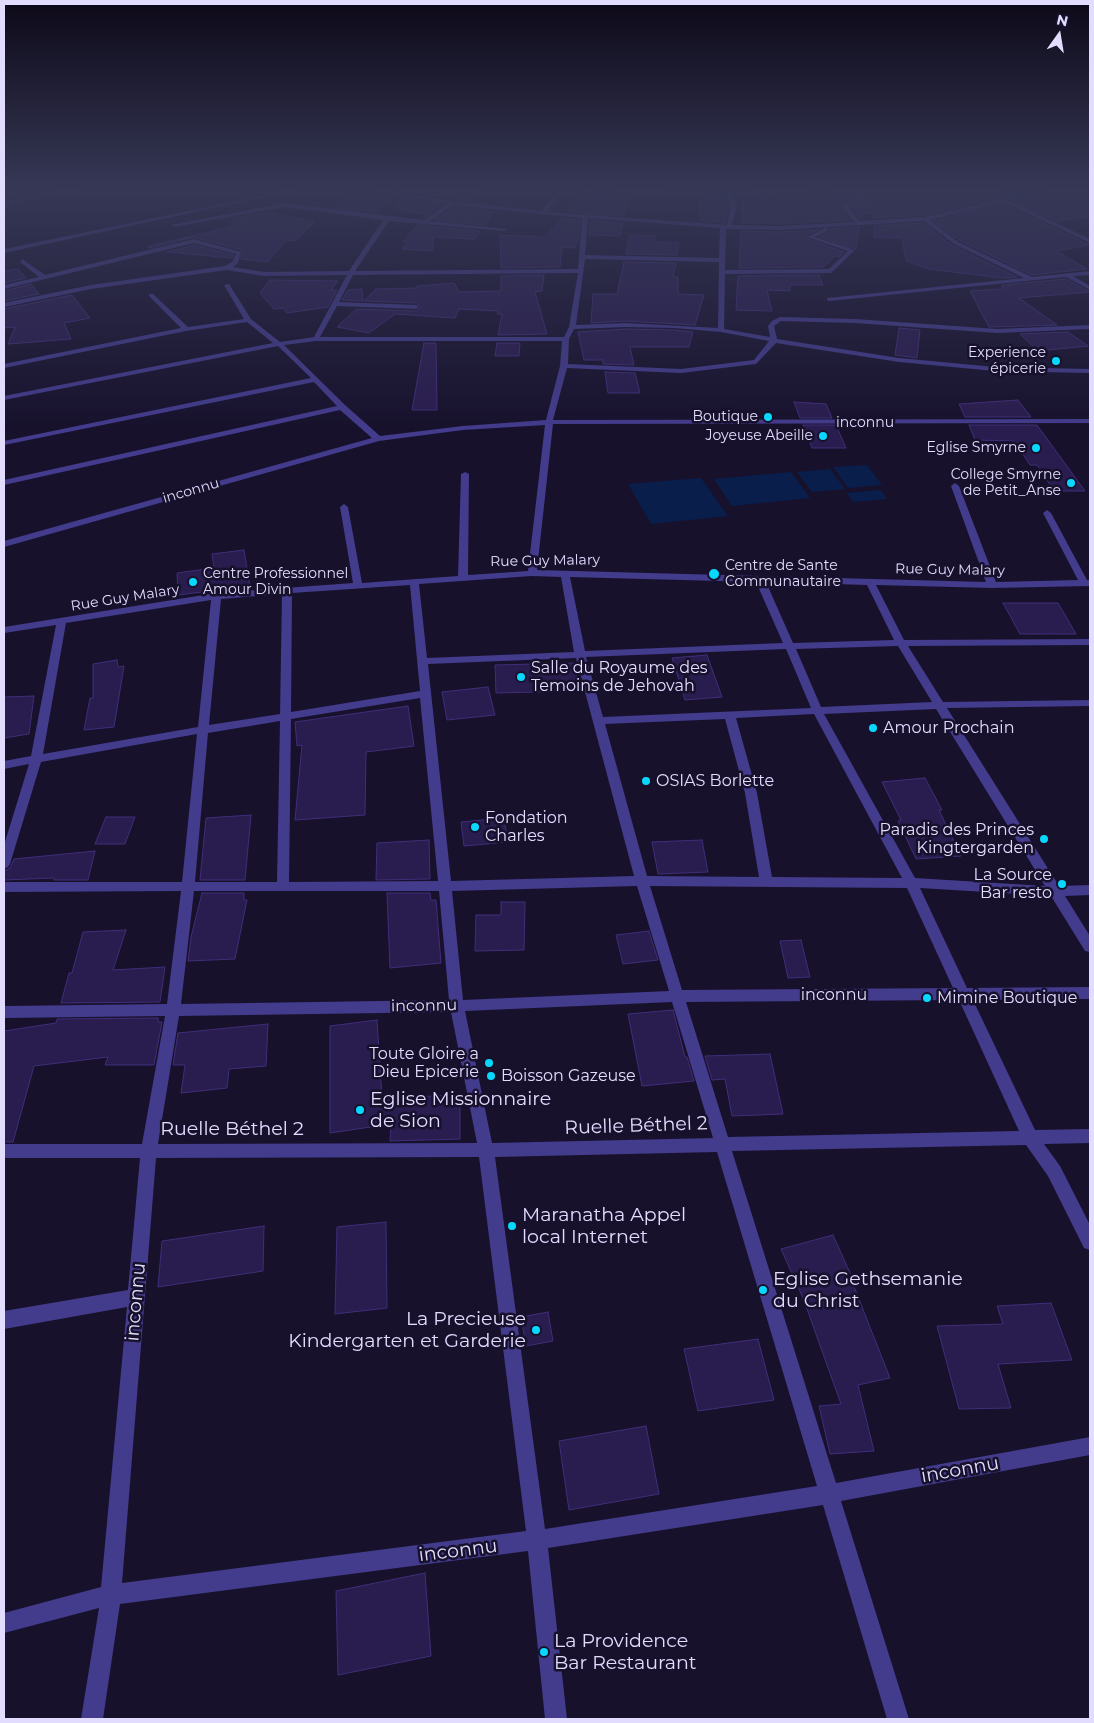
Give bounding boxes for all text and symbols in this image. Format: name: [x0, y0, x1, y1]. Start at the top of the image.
north arrow: [1034, 10, 1084, 60]
text: N: [1055, 10, 1070, 30]
place label: Experience épicerie: [968, 345, 1046, 378]
marker: Experience épicerie: [1050, 355, 1062, 367]
place label: Boutique: [692, 409, 758, 425]
marker: Boutique: [762, 411, 774, 423]
street label: inconnu: [836, 415, 894, 431]
place label: Joyeuse Abeille: [705, 428, 813, 444]
marker: Joyeuse Abeille: [817, 430, 829, 442]
place label: Eglise Smyrne: [926, 440, 1026, 456]
marker: Eglise Smyrne: [1030, 442, 1042, 454]
place label: College Smyrne de Petit_Anse: [951, 467, 1061, 500]
street label: inconnu: [161, 475, 221, 507]
marker: College Smyrne de Petit_Anse: [1065, 477, 1077, 489]
street label: Rue Guy Malary: [490, 552, 600, 570]
place label: Centre de Sante Communautaire: [725, 558, 841, 590]
street label: Rue Guy Malary: [895, 561, 1005, 579]
place label: Centre Professionnel Amour Divin: [203, 566, 348, 598]
marker: Centre de Sante Communautaire: [707, 567, 721, 581]
marker: Centre Professionnel Amour Divin: [187, 576, 199, 588]
street label: Rue Guy Malary: [69, 581, 181, 615]
place label: Salle du Royaume des Temoins de Jehovah: [531, 658, 708, 696]
marker: Salle du Royaume des Temoins de Jehovah: [515, 671, 527, 683]
place label: Amour Prochain: [883, 718, 1014, 738]
marker: Amour Prochain: [867, 722, 879, 734]
place label: OSIAS Borlette: [656, 771, 774, 791]
marker: OSIAS Borlette: [640, 775, 652, 787]
place label: Fondation Charles: [485, 808, 568, 846]
place label: Paradis des Princes Kingtergarden: [880, 820, 1034, 858]
marker: Fondation Charles: [469, 821, 481, 833]
marker: Paradis des Princes Kingtergarden: [1038, 833, 1050, 845]
place label: La Source Bar resto: [974, 865, 1052, 903]
marker: La Source Bar resto: [1056, 878, 1068, 890]
street label: inconnu: [801, 985, 867, 1005]
place label: Mimine Boutique: [937, 988, 1077, 1008]
marker: Mimine Boutique: [921, 992, 933, 1004]
street label: inconnu: [391, 996, 457, 1016]
place label: Toute Gloire a Dieu Epicerie: [369, 1044, 479, 1082]
marker: Toute Gloire a Dieu Epicerie: [483, 1057, 495, 1069]
place label: Boisson Gazeuse: [501, 1066, 636, 1086]
marker: Boisson Gazeuse: [485, 1070, 497, 1082]
place label: Eglise Missionnaire de Sion: [370, 1088, 551, 1132]
marker: Eglise Missionnaire de Sion: [354, 1104, 366, 1116]
street label: Ruelle Béthel 2: [564, 1112, 708, 1140]
street label: Ruelle Béthel 2: [160, 1118, 304, 1140]
place label: Maranatha Appel local Internet: [522, 1204, 686, 1248]
marker: Maranatha Appel local Internet: [506, 1220, 518, 1232]
street label: inconnu: [121, 1262, 151, 1342]
place label: Eglise Gethsemanie du Christ: [773, 1268, 963, 1312]
marker: Eglise Gethsemanie du Christ: [757, 1284, 769, 1296]
place label: La Precieuse Kindergarten et Garderie: [288, 1308, 526, 1352]
marker: La Precieuse Kindergarten et Garderie: [530, 1324, 542, 1336]
street label: inconnu: [919, 1452, 1001, 1488]
street label: inconnu: [417, 1535, 499, 1567]
place label: La Providence Bar Restaurant: [554, 1630, 697, 1674]
marker: La Providence Bar Restaurant: [538, 1646, 550, 1658]

